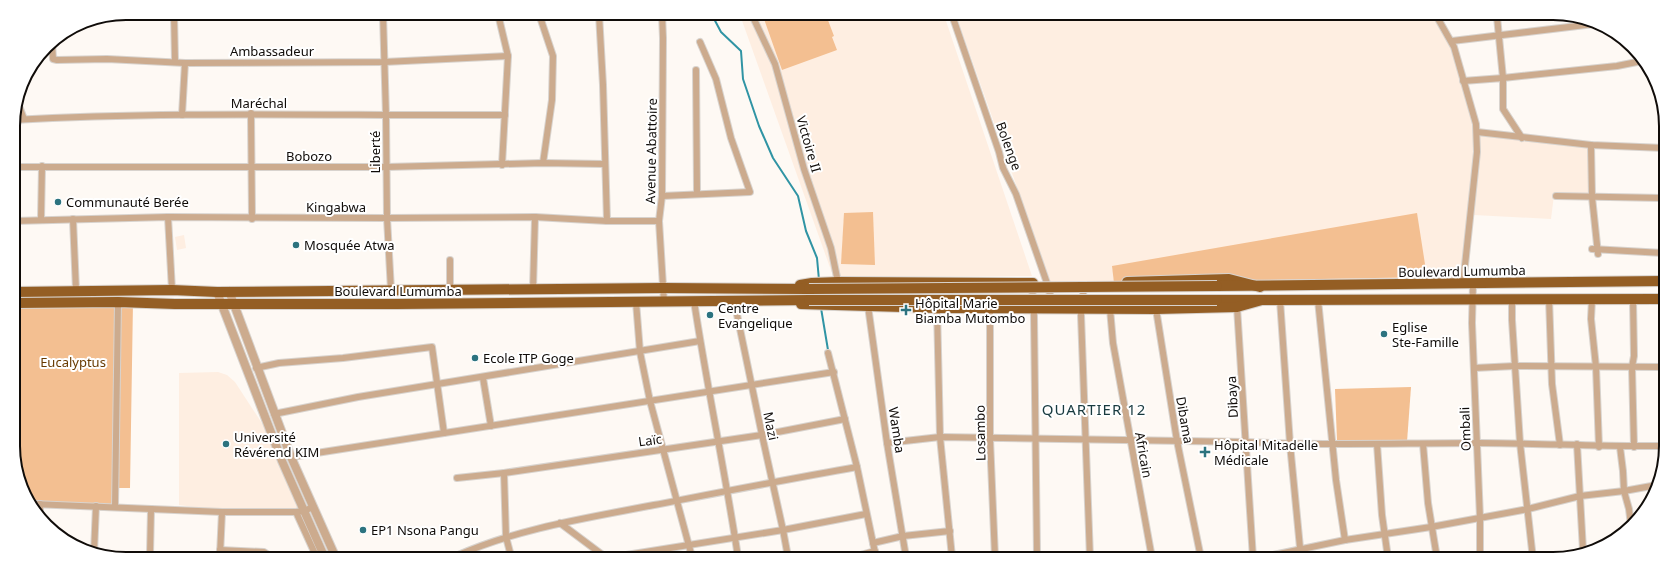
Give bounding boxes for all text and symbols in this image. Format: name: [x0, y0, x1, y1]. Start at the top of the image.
street label: Ambassadeur: [230, 42, 315, 60]
street label: Maréchal: [231, 94, 287, 112]
street label: Avenue Abattoire: [641, 98, 661, 204]
street label: Victoire II: [792, 114, 826, 174]
street label: Bolenge: [992, 119, 1026, 173]
street label: Liberté: [366, 131, 384, 173]
street label: Bobozo: [286, 147, 332, 165]
place label: Communauté Berée: [66, 193, 189, 211]
marker: Communauté Berée: [53, 197, 63, 207]
street label: Kingabwa: [306, 198, 366, 216]
place label: Mosquée Atwa: [304, 236, 394, 254]
marker: Mosquée Atwa: [291, 240, 301, 250]
street label: Boulevard Lumumba: [1398, 261, 1526, 281]
street label: Boulevard Lumumba: [334, 282, 462, 300]
place label: Hôpital Marie Biamba Mutombo: [915, 294, 1025, 327]
place label: Centre Evangelique: [718, 299, 793, 332]
marker: Hôpital Marie Biamba Mutombo: [900, 304, 912, 316]
marker: Centre Evangelique: [705, 310, 715, 320]
place label: Eglise Ste-Famille: [1392, 318, 1459, 351]
marker: Eglise Ste-Famille: [1379, 329, 1389, 339]
place label: Ecole ITP Goge: [483, 349, 574, 367]
park label: Eucalyptus: [40, 353, 106, 371]
marker: Ecole ITP Goge: [470, 353, 480, 363]
street label: Dibaya: [1222, 376, 1242, 418]
street label: Dibama: [1172, 395, 1198, 445]
district label: QUARTIER 12: [1042, 399, 1146, 419]
street label: Losambo: [971, 405, 989, 461]
street label: Wamba: [884, 406, 910, 454]
street label: Ombali: [1455, 407, 1475, 451]
street label: Mazi: [759, 410, 783, 442]
place label: Université Révérend KIM: [234, 428, 319, 461]
street label: Laïc: [637, 429, 663, 451]
street label: Africain: [1131, 431, 1157, 479]
place label: Hôpital Mitadelle Médicale: [1214, 436, 1318, 469]
marker: Université Révérend KIM: [221, 439, 231, 449]
marker: Hôpital Mitadelle Médicale: [1199, 446, 1211, 458]
place label: EP1 Nsona Pangu: [371, 521, 479, 539]
marker: EP1 Nsona Pangu: [358, 525, 368, 535]

